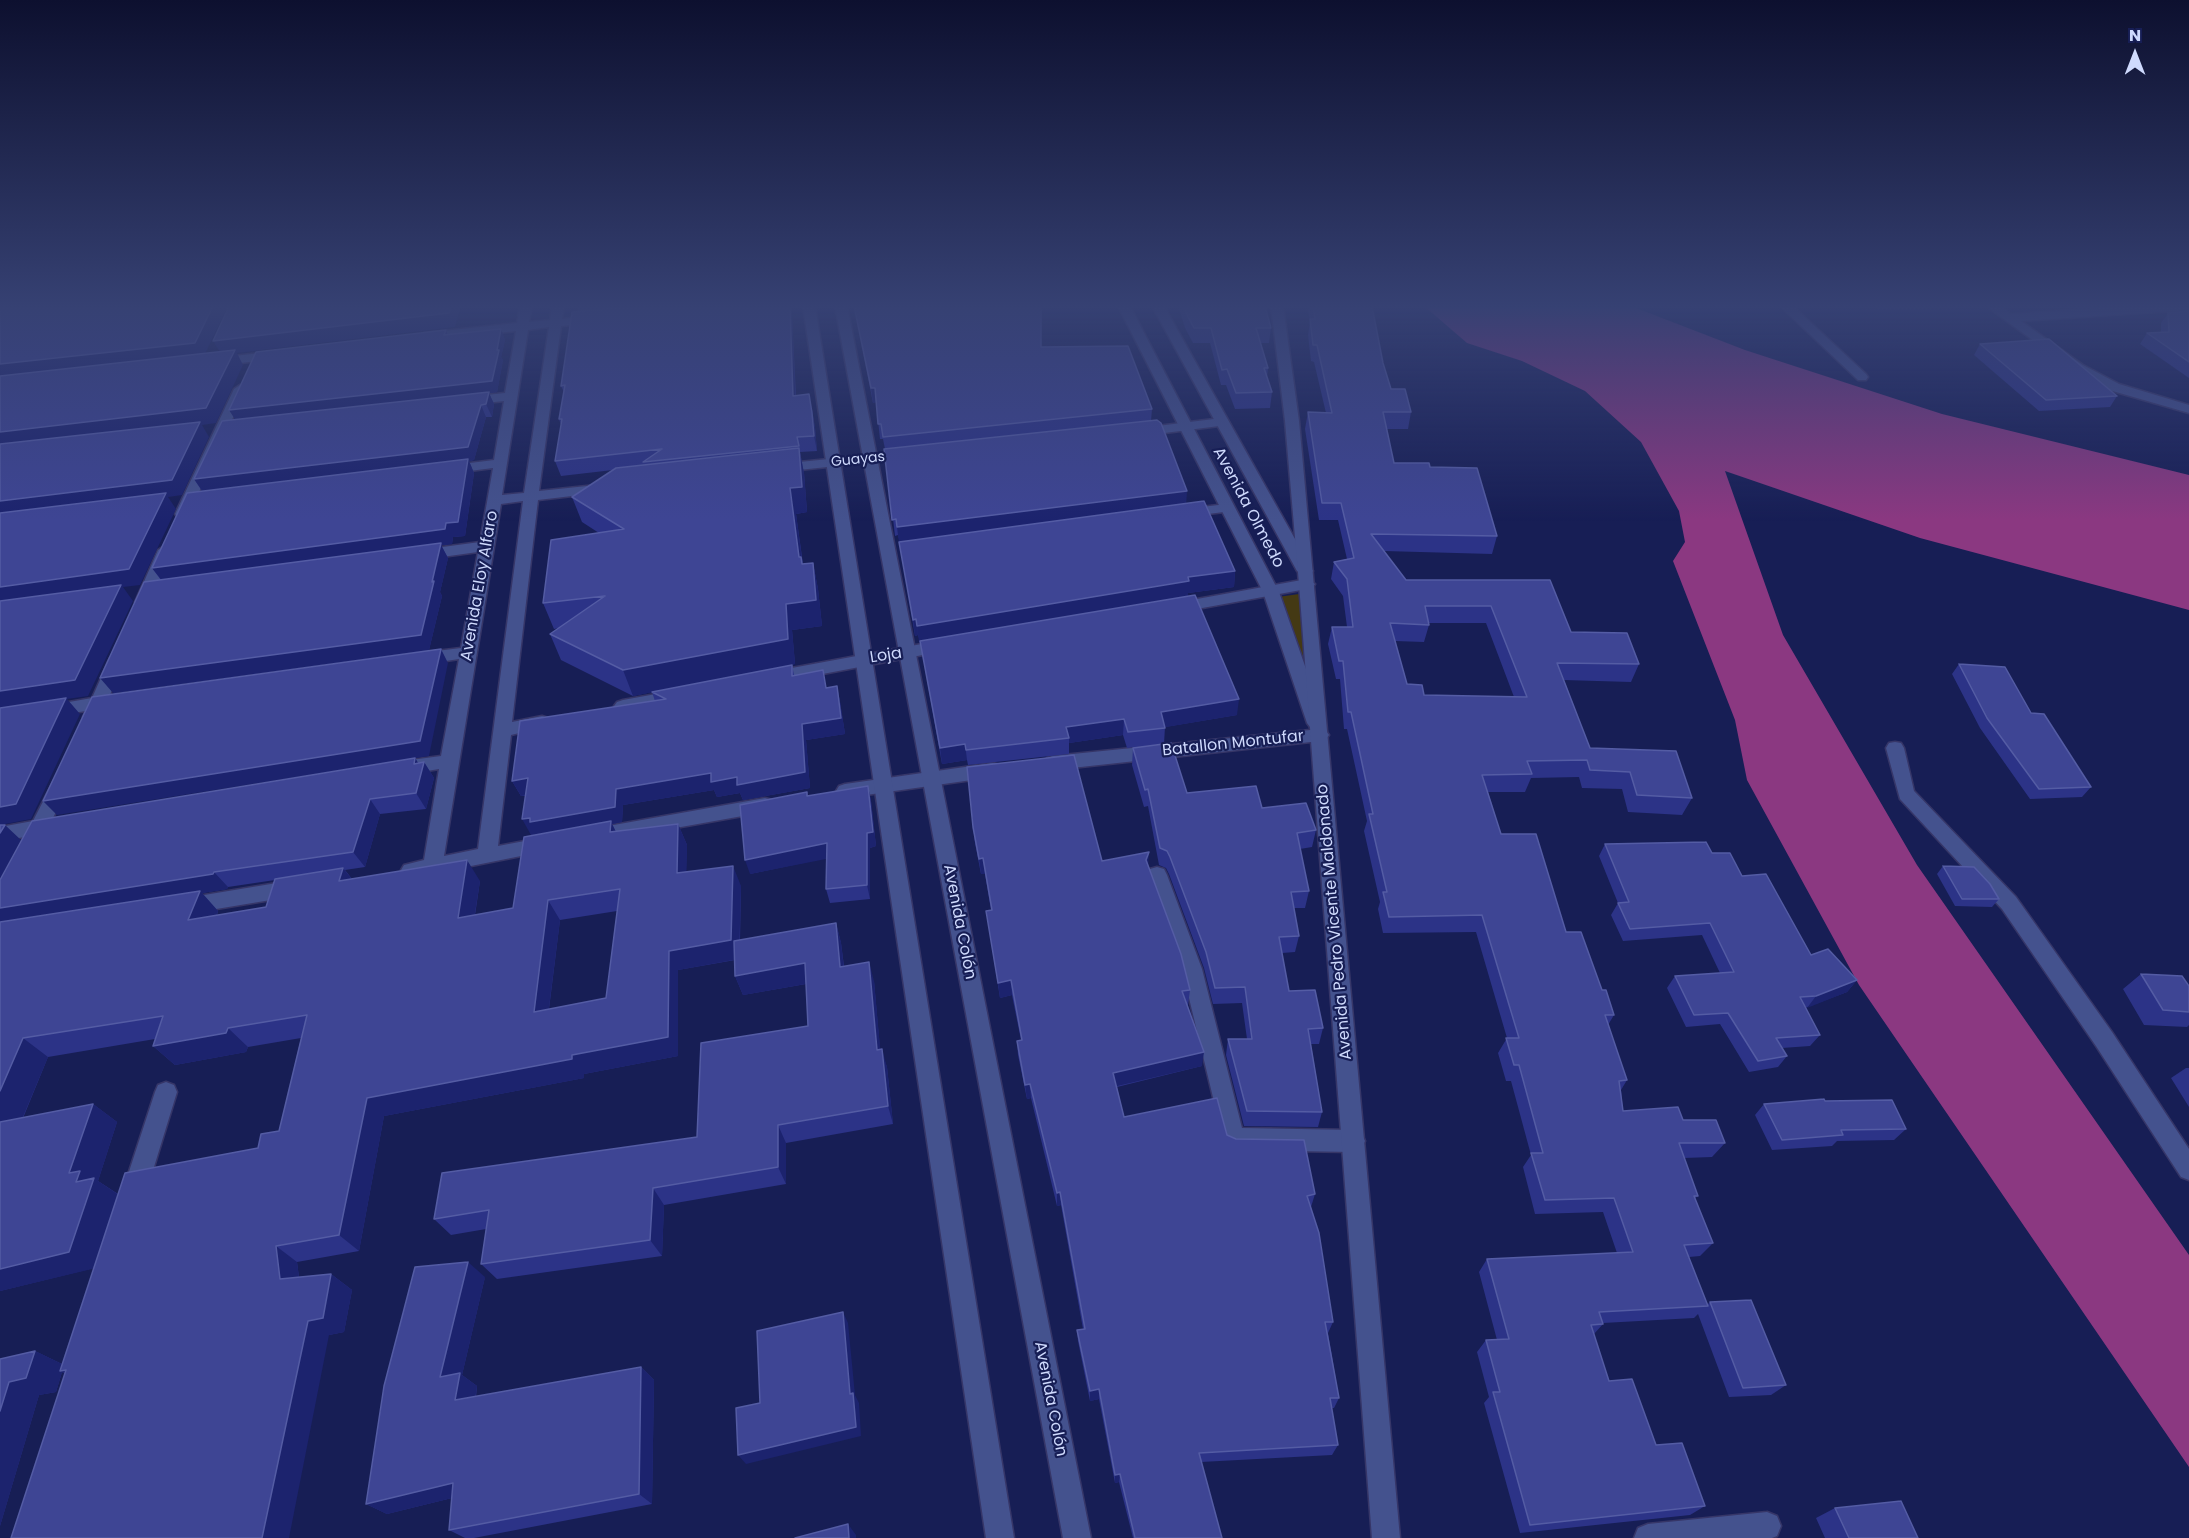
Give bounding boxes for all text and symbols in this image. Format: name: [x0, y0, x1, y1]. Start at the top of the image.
north arrow: [2105, 24, 2165, 84]
text: N: [2129, 24, 2141, 47]
street label: Avenida Olmedo: [1208, 444, 1288, 572]
street label: Guayas: [830, 449, 886, 471]
street label: Avenida Eloy Alfaro: [457, 509, 503, 663]
street label: Loja: [869, 644, 903, 668]
street label: Batallon Montufar: [1161, 727, 1305, 761]
street label: Avenida Pedro Vicente Maldonado: [1313, 783, 1357, 1061]
street label: Avenida Colón: [938, 863, 980, 981]
street label: Avenida Colón: [1029, 1340, 1071, 1458]

